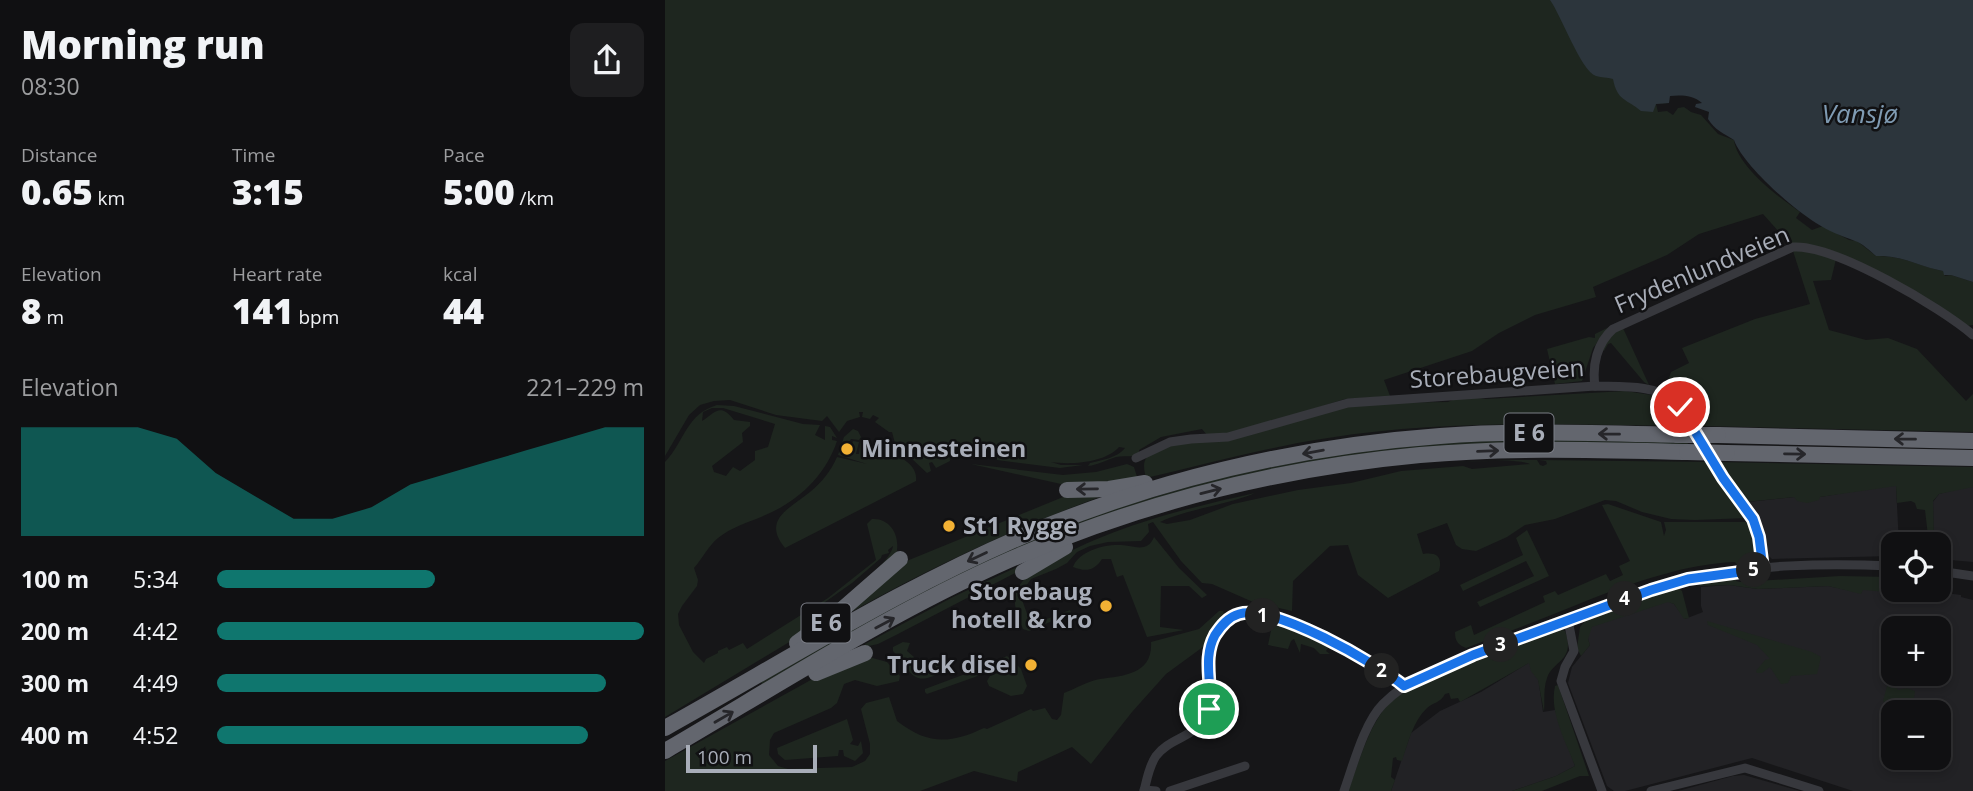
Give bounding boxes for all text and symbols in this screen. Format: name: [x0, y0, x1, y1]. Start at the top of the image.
text: Morning run: [21, 18, 265, 70]
button: share: [570, 23, 644, 97]
text: 08:30: [21, 70, 80, 102]
water label: Vansjø: [1822, 95, 1899, 131]
text: Distance: [21, 142, 97, 168]
text: Time: [232, 142, 276, 168]
text: Pace: [443, 142, 485, 168]
text: 0.65: [21, 168, 93, 215]
text: 3:15: [232, 168, 304, 215]
text: 5:00: [443, 168, 515, 215]
text: km: [93, 185, 125, 211]
text: /km: [515, 185, 554, 211]
street label: Frydenlundveien: [1609, 217, 1794, 320]
text: Elevation: [21, 261, 102, 287]
text: Heart rate: [232, 261, 322, 287]
text: kcal: [443, 261, 477, 287]
text: 8: [21, 287, 42, 334]
text: 141: [232, 287, 294, 334]
text: 44: [443, 287, 484, 334]
text: m: [42, 304, 64, 330]
text: bpm: [294, 304, 339, 330]
street label: Storebaugveien: [1408, 350, 1585, 395]
text: Elevation: [21, 371, 119, 403]
text: 221–229 m: [526, 371, 644, 403]
pin: [1650, 377, 1710, 437]
icon: check: [1661, 388, 1699, 426]
road number: E 6: [1505, 414, 1553, 452]
one-way arrow: [1598, 427, 1621, 440]
place label: Minnesteinen: [861, 431, 1026, 464]
one-way arrow: [1894, 433, 1917, 446]
marker: Minnesteinen: [839, 441, 855, 457]
one-way arrow: [1477, 445, 1500, 458]
one-way arrow: [1302, 446, 1325, 459]
one-way arrow: [1784, 447, 1807, 461]
one-way arrow: [1076, 483, 1099, 496]
one-way arrow: [1199, 484, 1222, 497]
place label: St1 Rygge: [963, 508, 1077, 541]
marker: St1 Rygge: [941, 518, 957, 534]
map controls: [1881, 532, 1951, 770]
button: locate: [1881, 532, 1951, 602]
one-way arrow: [967, 551, 988, 564]
pin: 5: [1737, 552, 1771, 588]
text: 5: [1748, 556, 1759, 582]
text: 100 m: [21, 563, 89, 595]
text: 5:34: [133, 563, 179, 595]
place label: Storebaug hotell & kro: [951, 574, 1092, 635]
pin: 4: [1607, 582, 1643, 616]
text: 4: [1619, 585, 1630, 611]
marker: Storebaug hotell & kro: [1098, 598, 1114, 614]
pin: 1: [1245, 598, 1281, 634]
text: 1: [1257, 602, 1268, 628]
road number: E 6: [801, 604, 851, 642]
text: 200 m: [21, 615, 89, 647]
text: 4:42: [133, 615, 179, 647]
one-way arrow: [874, 616, 895, 629]
button: +: [1881, 616, 1951, 686]
pin: 3: [1483, 628, 1519, 662]
text: 3: [1495, 631, 1506, 657]
place label: Truck disel: [887, 647, 1017, 680]
pin: 2: [1365, 654, 1399, 688]
marker: Truck disel: [1023, 657, 1039, 673]
text: 2: [1376, 657, 1387, 683]
text: 300 m: [21, 667, 89, 699]
text: 4:49: [133, 667, 179, 699]
pin: [1179, 679, 1239, 739]
icon: arrive: [1190, 690, 1228, 728]
button: −: [1881, 700, 1951, 770]
one-way arrow: [714, 709, 734, 723]
text: 400 m: [21, 719, 89, 751]
text: 4:52: [133, 719, 179, 751]
scale bar: [686, 742, 817, 774]
text: 100 m: [697, 744, 752, 770]

